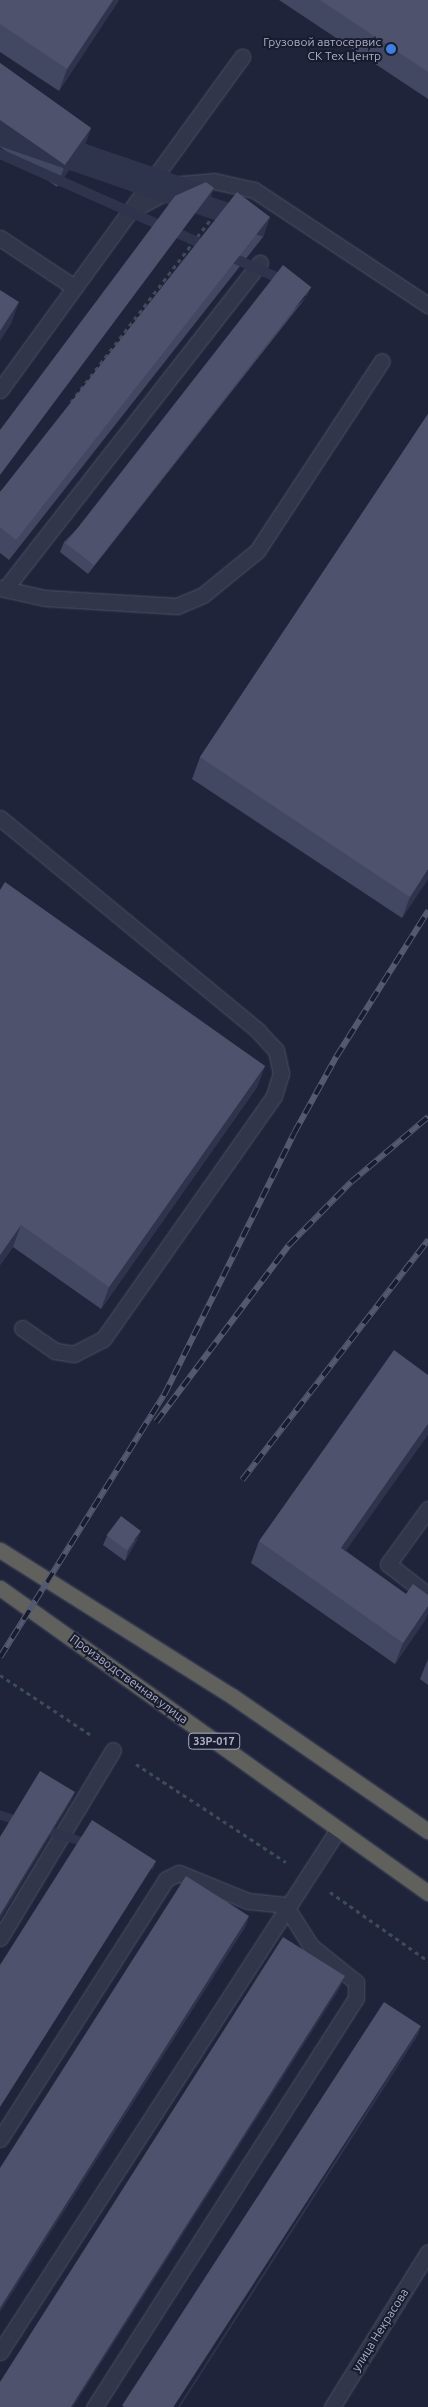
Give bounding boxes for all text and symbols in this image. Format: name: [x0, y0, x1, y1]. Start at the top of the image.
place label: Грузовой автосервис СК Тех Центр: [263, 35, 381, 63]
marker: Грузовой автосервис СК Тех Центр: [385, 43, 397, 55]
street label: Производственная улица: [67, 1631, 191, 1727]
road number: 33Р-017: [188, 1732, 240, 1750]
street label: улица Некрасова: [349, 2286, 411, 2374]

